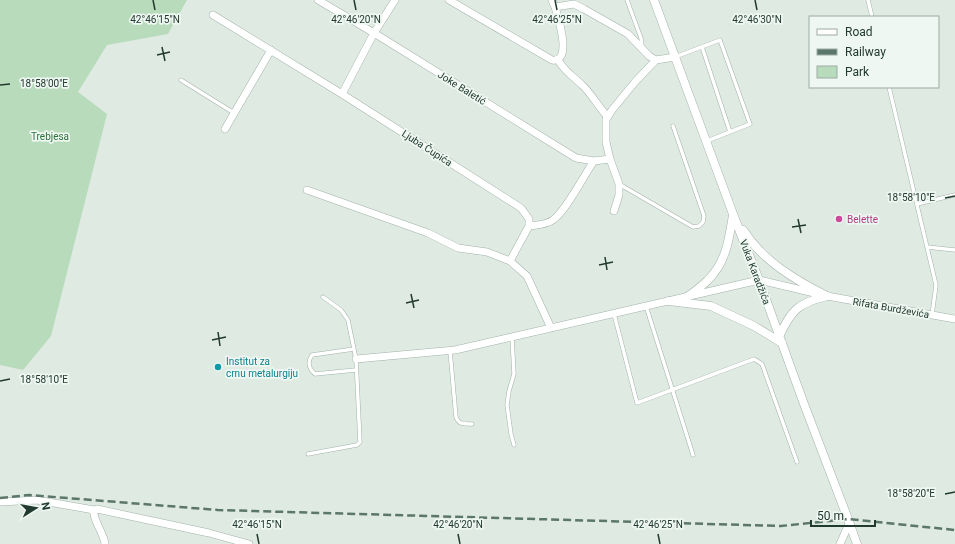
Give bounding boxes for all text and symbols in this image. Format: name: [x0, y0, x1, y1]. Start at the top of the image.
text: 42°46'15"N: [130, 14, 180, 25]
text: 42°46'20"N: [331, 14, 381, 25]
text: 42°46'25"N: [532, 14, 582, 25]
text: 42°46'30"N: [732, 14, 782, 25]
legend: [809, 16, 939, 88]
text: Road: [845, 25, 873, 39]
text: Railway: [845, 45, 886, 59]
text: Park: [845, 65, 870, 79]
street label: Joke Baletić: [436, 69, 488, 107]
text: 18°58'00"E: [20, 78, 68, 89]
street label: Ljuba Čupića: [400, 126, 455, 168]
park label: Trebjesa: [31, 131, 69, 142]
text: 18°58'10"E: [887, 192, 935, 203]
marker: Belette: [834, 214, 844, 224]
place label: Belette: [847, 214, 878, 225]
street label: Vuka Karadžića: [738, 238, 772, 306]
street label: Rifata Burdževića: [852, 296, 930, 320]
place label: Institut za crnu metalurgiju: [226, 356, 298, 379]
marker: Institut za crnu metalurgiju: [213, 362, 223, 372]
text: 18°58'10"E: [20, 374, 68, 385]
north arrow: [16, 488, 56, 528]
text: 18°58'20"E: [887, 488, 935, 499]
text: N: [38, 501, 52, 511]
scale bar: [811, 502, 875, 528]
text: 50 m: [817, 509, 844, 523]
text: 42°46'15"N: [232, 519, 282, 530]
text: 42°46'20"N: [433, 519, 483, 530]
text: 42°46'25"N: [633, 519, 683, 530]

